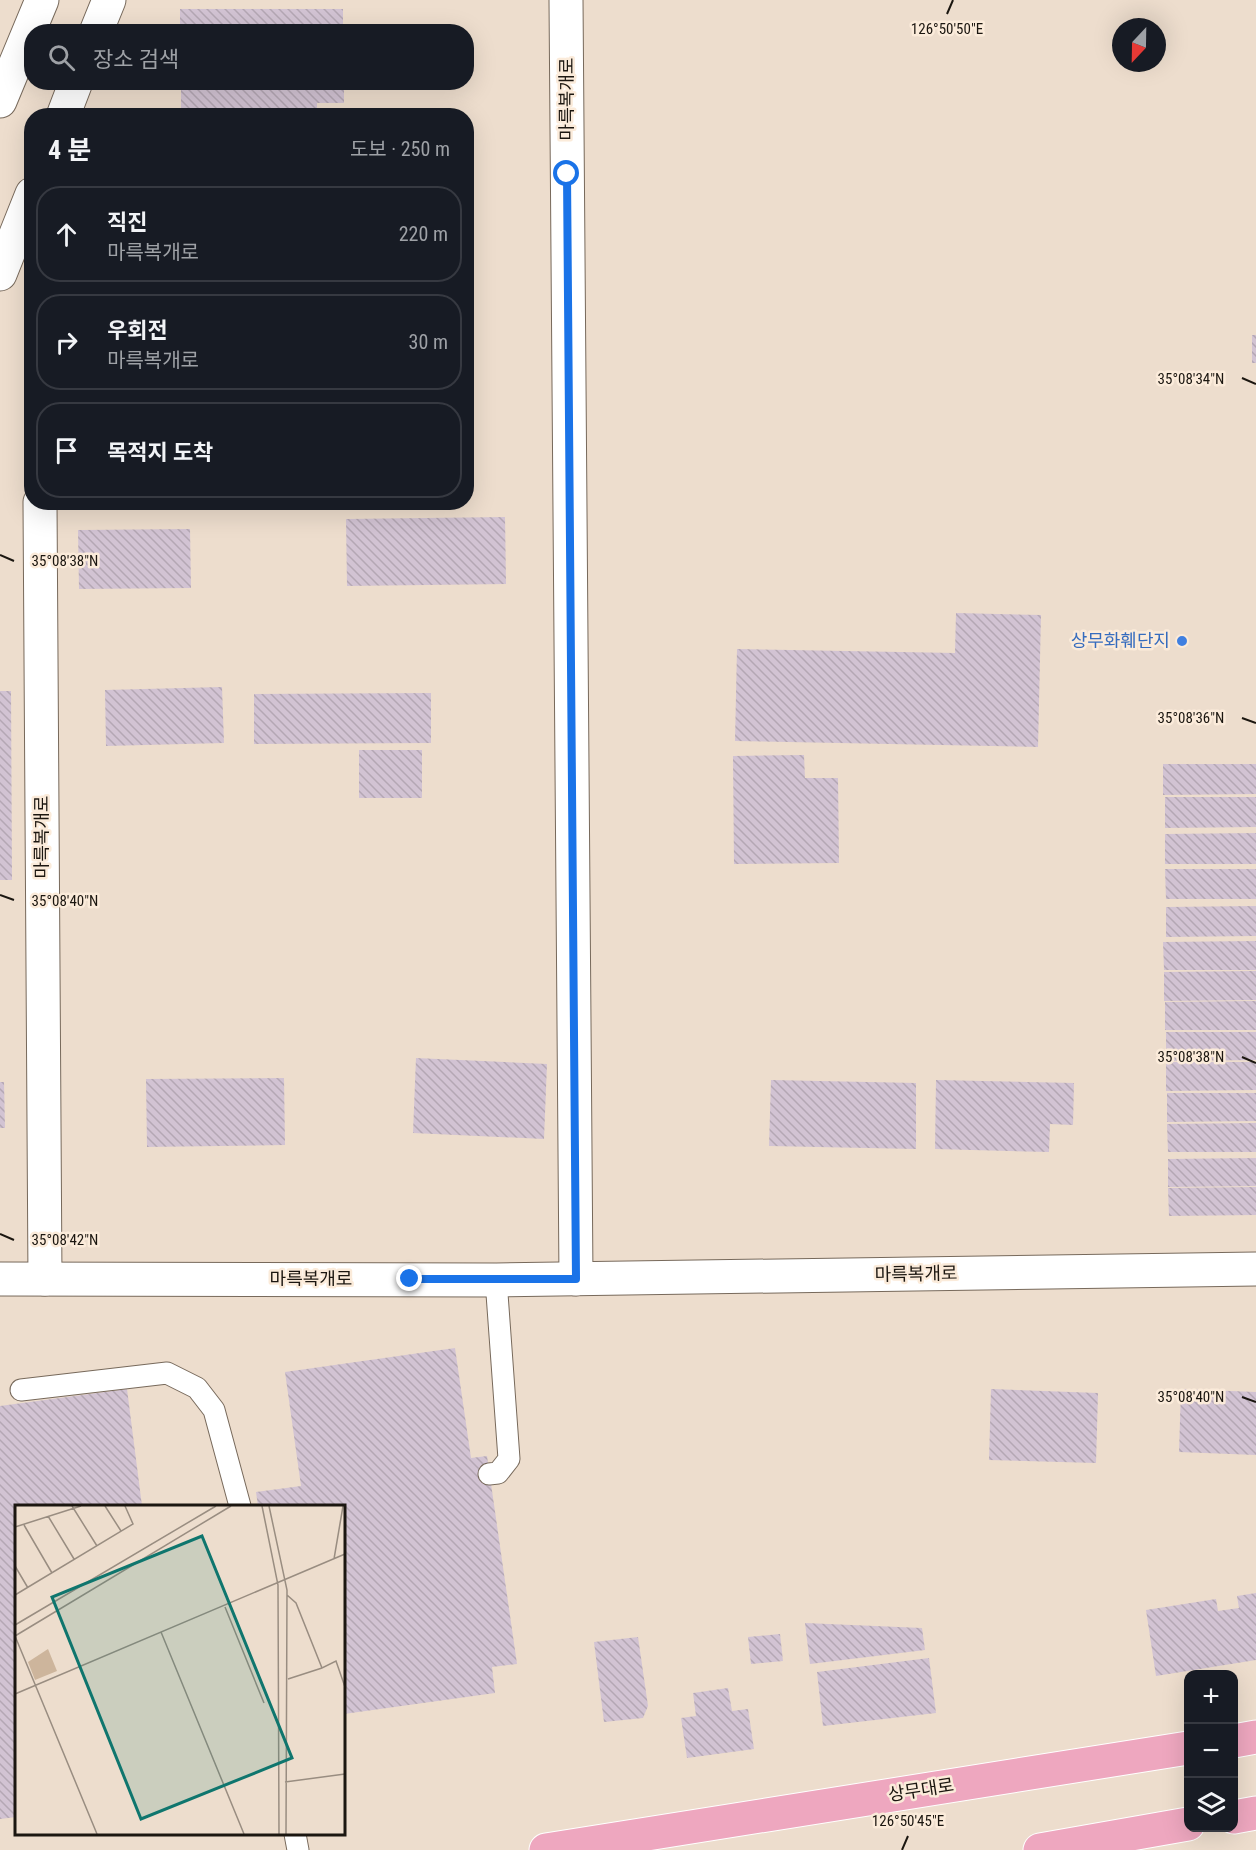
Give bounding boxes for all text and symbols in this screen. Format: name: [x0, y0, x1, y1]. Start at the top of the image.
north arrow: [1112, 18, 1166, 72]
text: 126°50'50"E: [911, 20, 983, 38]
search box: [24, 24, 474, 90]
icon: search: [45, 41, 78, 74]
text: 장소 검색: [93, 47, 179, 72]
street label: 마륵복개로: [556, 58, 577, 140]
text: 4 분: [48, 135, 91, 165]
text: 도보 · 250 m: [350, 137, 450, 161]
route start: [553, 160, 579, 186]
text: 직진: [107, 210, 147, 235]
icon: ahead: [50, 218, 83, 251]
text: 220 m: [399, 222, 448, 246]
text: 마륵복개로: [107, 240, 199, 264]
text: 우회전: [107, 318, 168, 343]
icon: right: [50, 326, 83, 359]
text: 30 m: [409, 330, 448, 354]
text: 마륵복개로: [107, 348, 199, 372]
text: 35°08'34"N: [1158, 370, 1224, 388]
icon: arrive: [50, 434, 83, 467]
text: 목적지 도착: [107, 440, 213, 465]
text: 35°08'38"N: [32, 552, 98, 570]
place label: 상무화훼단지: [1071, 630, 1170, 651]
marker: 상무화훼단지: [1175, 634, 1189, 648]
text: 35°08'36"N: [1158, 709, 1224, 727]
street label: 마륵복개로: [31, 796, 52, 878]
text: 35°08'40"N: [32, 892, 98, 910]
text: 35°08'38"N: [1158, 1048, 1224, 1066]
text: 35°08'42"N: [32, 1231, 98, 1249]
street label: 마륵복개로: [874, 1262, 958, 1285]
route end: [396, 1265, 422, 1291]
street label: 마륵복개로: [270, 1268, 352, 1289]
text: 35°08'40"N: [1158, 1388, 1224, 1406]
inset map: [15, 1505, 345, 1835]
map controls: [1184, 1670, 1238, 1832]
button: +: [1184, 1670, 1238, 1724]
button: −: [1184, 1724, 1238, 1778]
street label: 상무대로: [887, 1774, 955, 1805]
button: layers: [1184, 1778, 1238, 1832]
text: 126°50'45"E: [872, 1812, 944, 1830]

